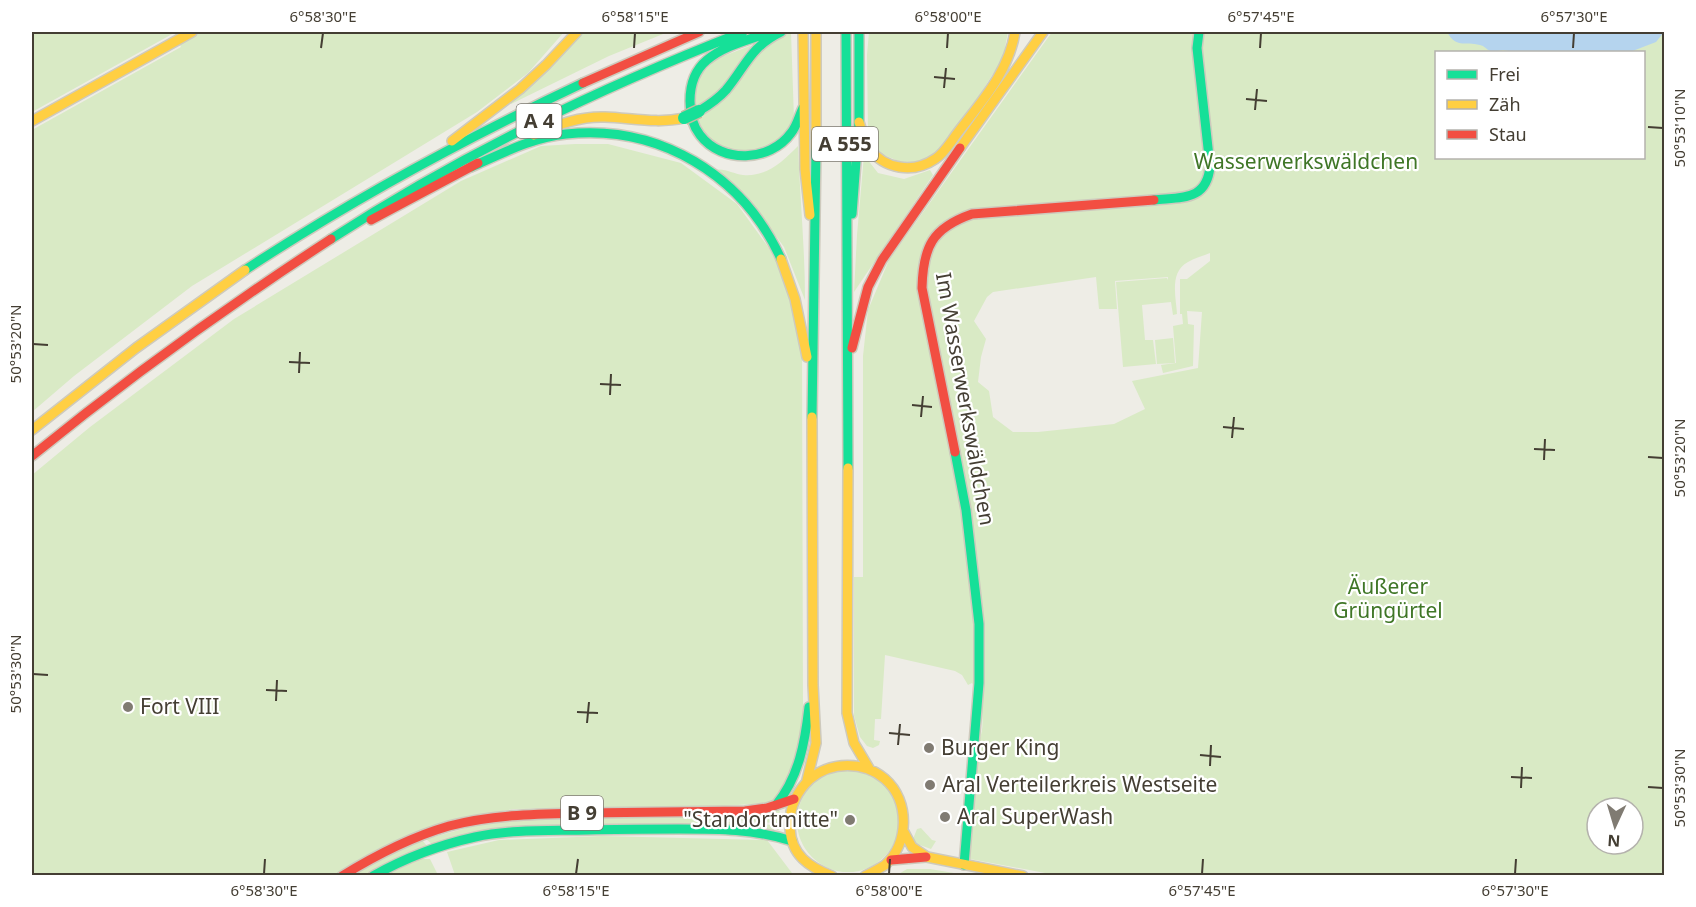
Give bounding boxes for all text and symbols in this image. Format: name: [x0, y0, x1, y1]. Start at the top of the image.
text: 6°58'30"E: [289, 6, 357, 26]
text: 6°58'15"E: [601, 6, 669, 26]
text: 6°58'00"E: [914, 6, 982, 26]
text: 6°57'45"E: [1227, 6, 1295, 26]
text: 6°57'30"E: [1540, 6, 1608, 26]
legend: [1435, 51, 1645, 159]
text: Frei: [1489, 62, 1520, 86]
text: 50°53'10"N: [1669, 89, 1689, 167]
text: Zäh: [1489, 92, 1521, 116]
road number: A 4: [516, 104, 562, 138]
text: Stau: [1489, 122, 1527, 146]
road number: A 555: [812, 127, 878, 161]
park label: Wasserwerkswäldchen: [1194, 147, 1418, 175]
street label: Im Wasserwerkswäldchen: [930, 270, 1002, 528]
text: 50°53'20"N: [5, 305, 25, 383]
text: 50°53'20"N: [1669, 419, 1689, 497]
park label: Äußerer Grüngürtel: [1333, 572, 1443, 624]
text: 50°53'30"N: [5, 635, 25, 713]
place label: Fort VIII: [140, 692, 219, 720]
marker: Fort VIII: [121, 700, 135, 714]
place label: Burger King: [941, 733, 1059, 761]
marker: Burger King: [922, 741, 936, 755]
text: 50°53'30"N: [1669, 749, 1689, 827]
place label: Aral Verteilerkreis Westseite: [942, 770, 1217, 798]
marker: Aral Verteilerkreis Westseite: [923, 778, 937, 792]
road number: B 9: [561, 796, 603, 830]
north arrow: [1585, 796, 1645, 856]
place label: Aral SuperWash: [957, 802, 1113, 830]
place label: "Standortmitte": [683, 805, 838, 833]
marker: Aral SuperWash: [938, 810, 952, 824]
marker: "Standortmitte": [843, 813, 857, 827]
text: N: [1607, 830, 1621, 852]
text: 6°58'30"E: [230, 880, 298, 900]
text: 6°58'15"E: [542, 880, 610, 900]
text: 6°58'00"E: [855, 880, 923, 900]
text: 6°57'45"E: [1168, 880, 1236, 900]
text: 6°57'30"E: [1481, 880, 1549, 900]

